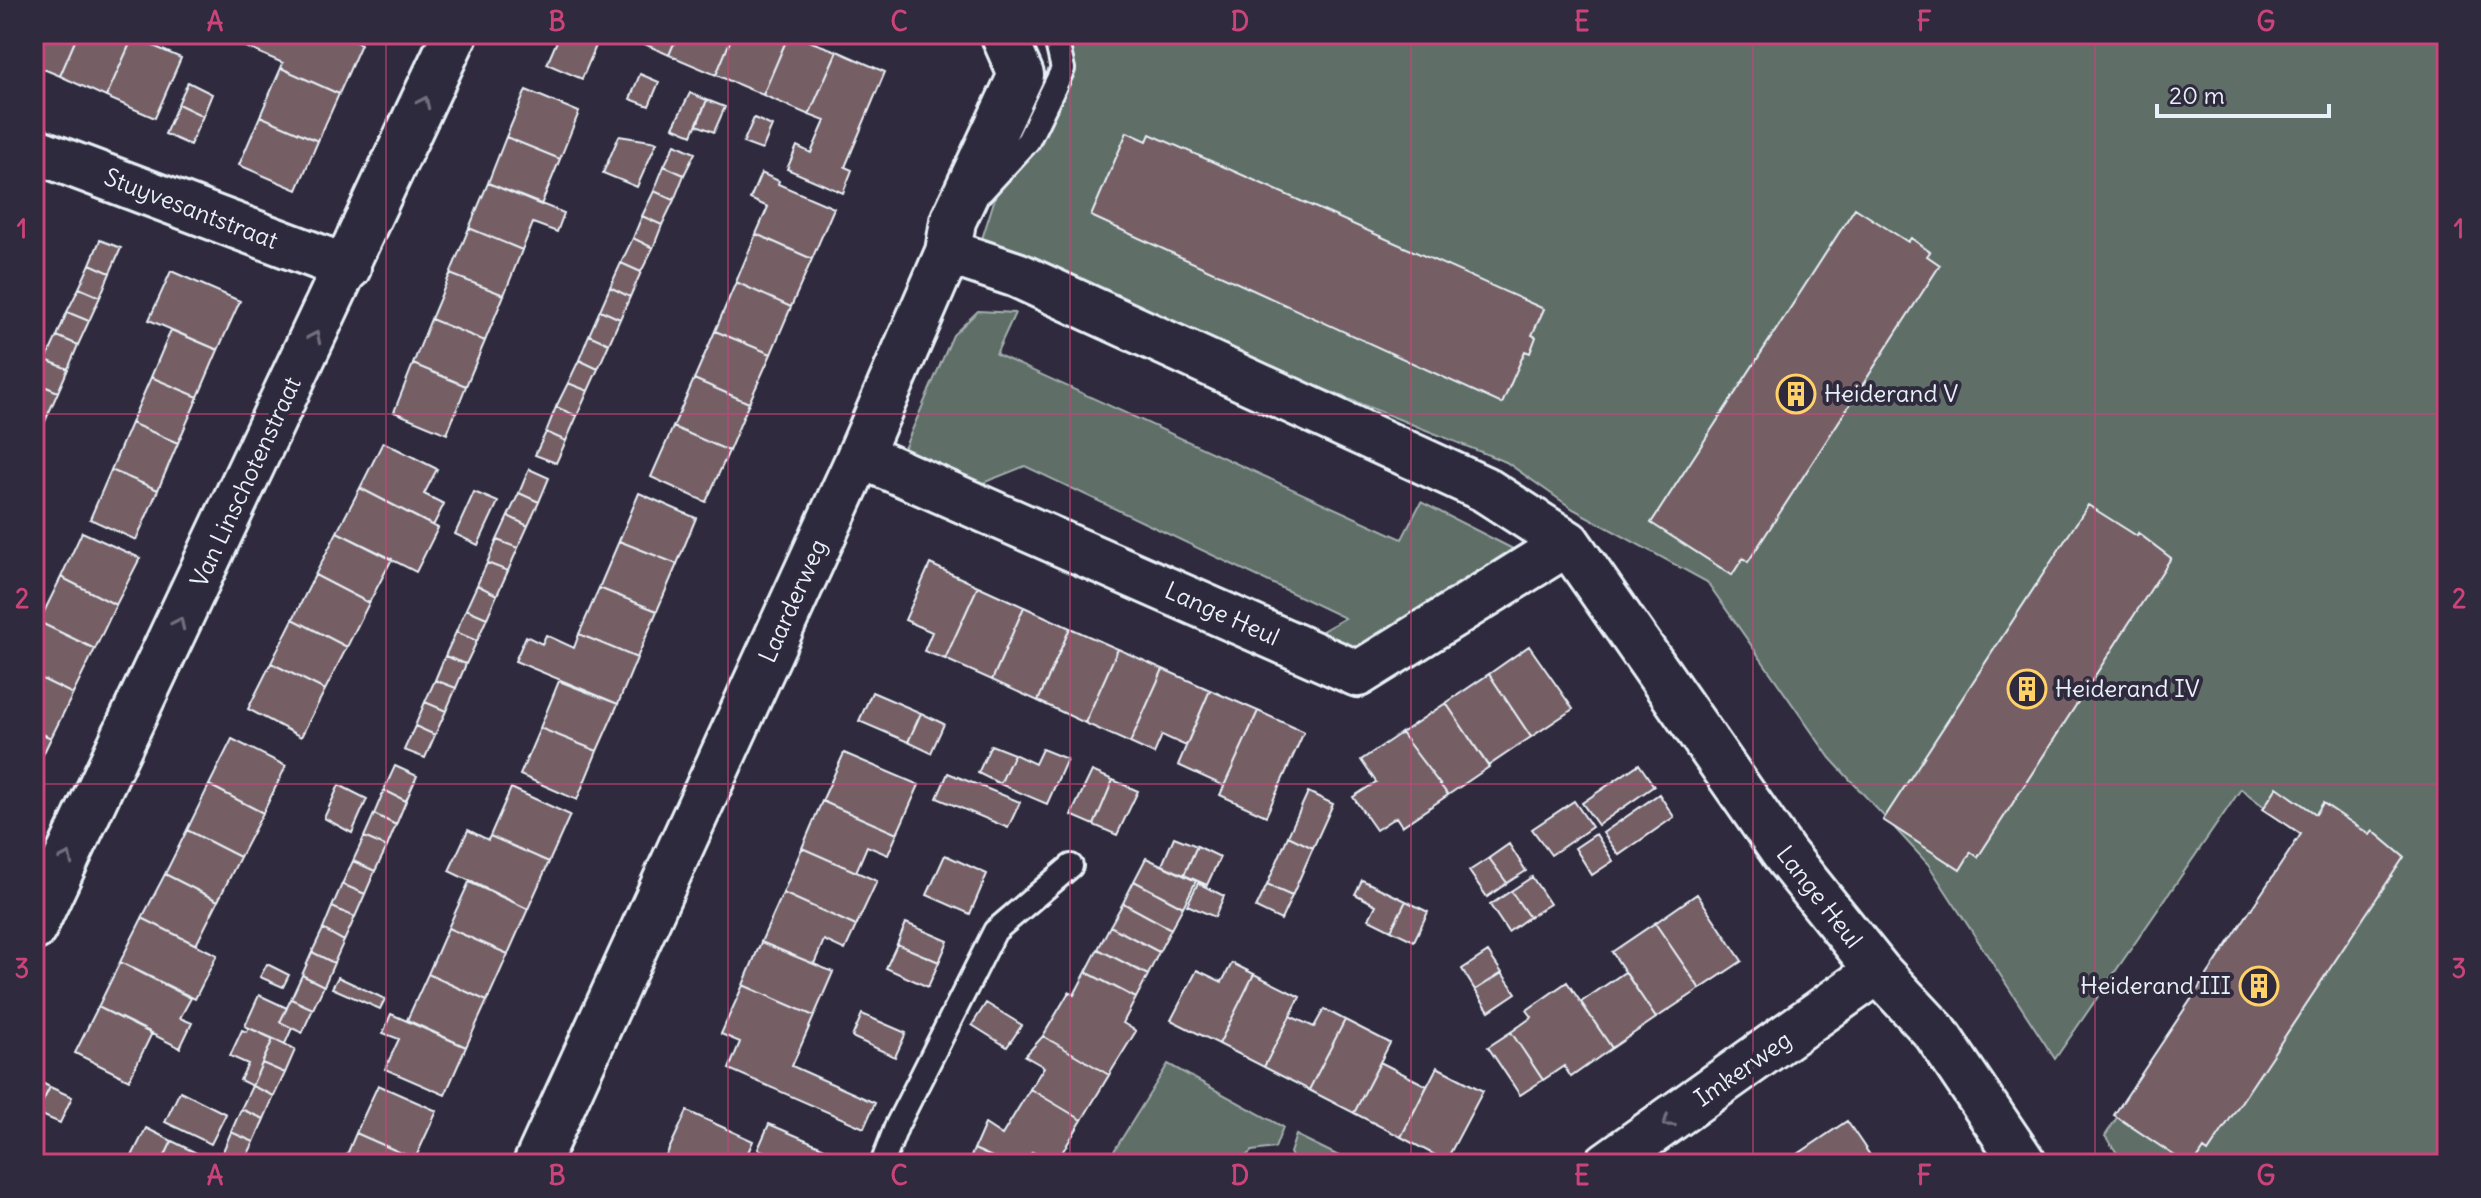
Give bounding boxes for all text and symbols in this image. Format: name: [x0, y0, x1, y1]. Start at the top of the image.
text: A: [207, 5, 224, 38]
text: B: [548, 5, 566, 38]
text: C: [890, 5, 908, 38]
text: D: [1231, 5, 1249, 38]
text: E: [1574, 5, 1590, 38]
text: F: [1917, 5, 1932, 38]
text: G: [2257, 5, 2276, 38]
scale bar: [2157, 68, 2329, 118]
text: 20 m: [2169, 80, 2225, 110]
one-way arrow: [414, 95, 430, 110]
street label: Stuyvesantstraat: [100, 161, 282, 255]
text: 1: [17, 212, 27, 245]
text: 1: [2454, 212, 2464, 245]
one-way arrow: [305, 331, 321, 346]
street label: Van Linschotenstraat: [183, 372, 307, 591]
building icon: Heiderand V: [1775, 373, 1817, 415]
place label: Heiderand V: [1824, 378, 1958, 408]
street label: Laarderweg: [752, 534, 833, 667]
street label: Lange Heul: [1161, 575, 1284, 652]
text: 2: [15, 582, 29, 615]
text: 2: [2452, 582, 2466, 615]
one-way arrow: [169, 616, 185, 631]
building icon: Heiderand IV: [2006, 668, 2048, 710]
place label: Heiderand IV: [2055, 673, 2200, 703]
street label: Lange Heul: [1770, 839, 1869, 954]
one-way arrow: [57, 851, 73, 866]
text: 3: [15, 952, 29, 985]
text: 3: [2452, 952, 2466, 985]
building icon: Heiderand III: [2238, 965, 2280, 1007]
place label: Heiderand III: [2080, 970, 2231, 1000]
street label: Imkerweg: [1688, 1024, 1797, 1112]
one-way arrow: [1662, 1112, 1676, 1127]
text: A: [207, 1159, 224, 1192]
text: B: [548, 1159, 566, 1192]
text: C: [890, 1159, 908, 1192]
text: D: [1231, 1159, 1249, 1192]
text: E: [1574, 1159, 1590, 1192]
text: F: [1917, 1159, 1932, 1192]
text: G: [2257, 1159, 2276, 1192]

